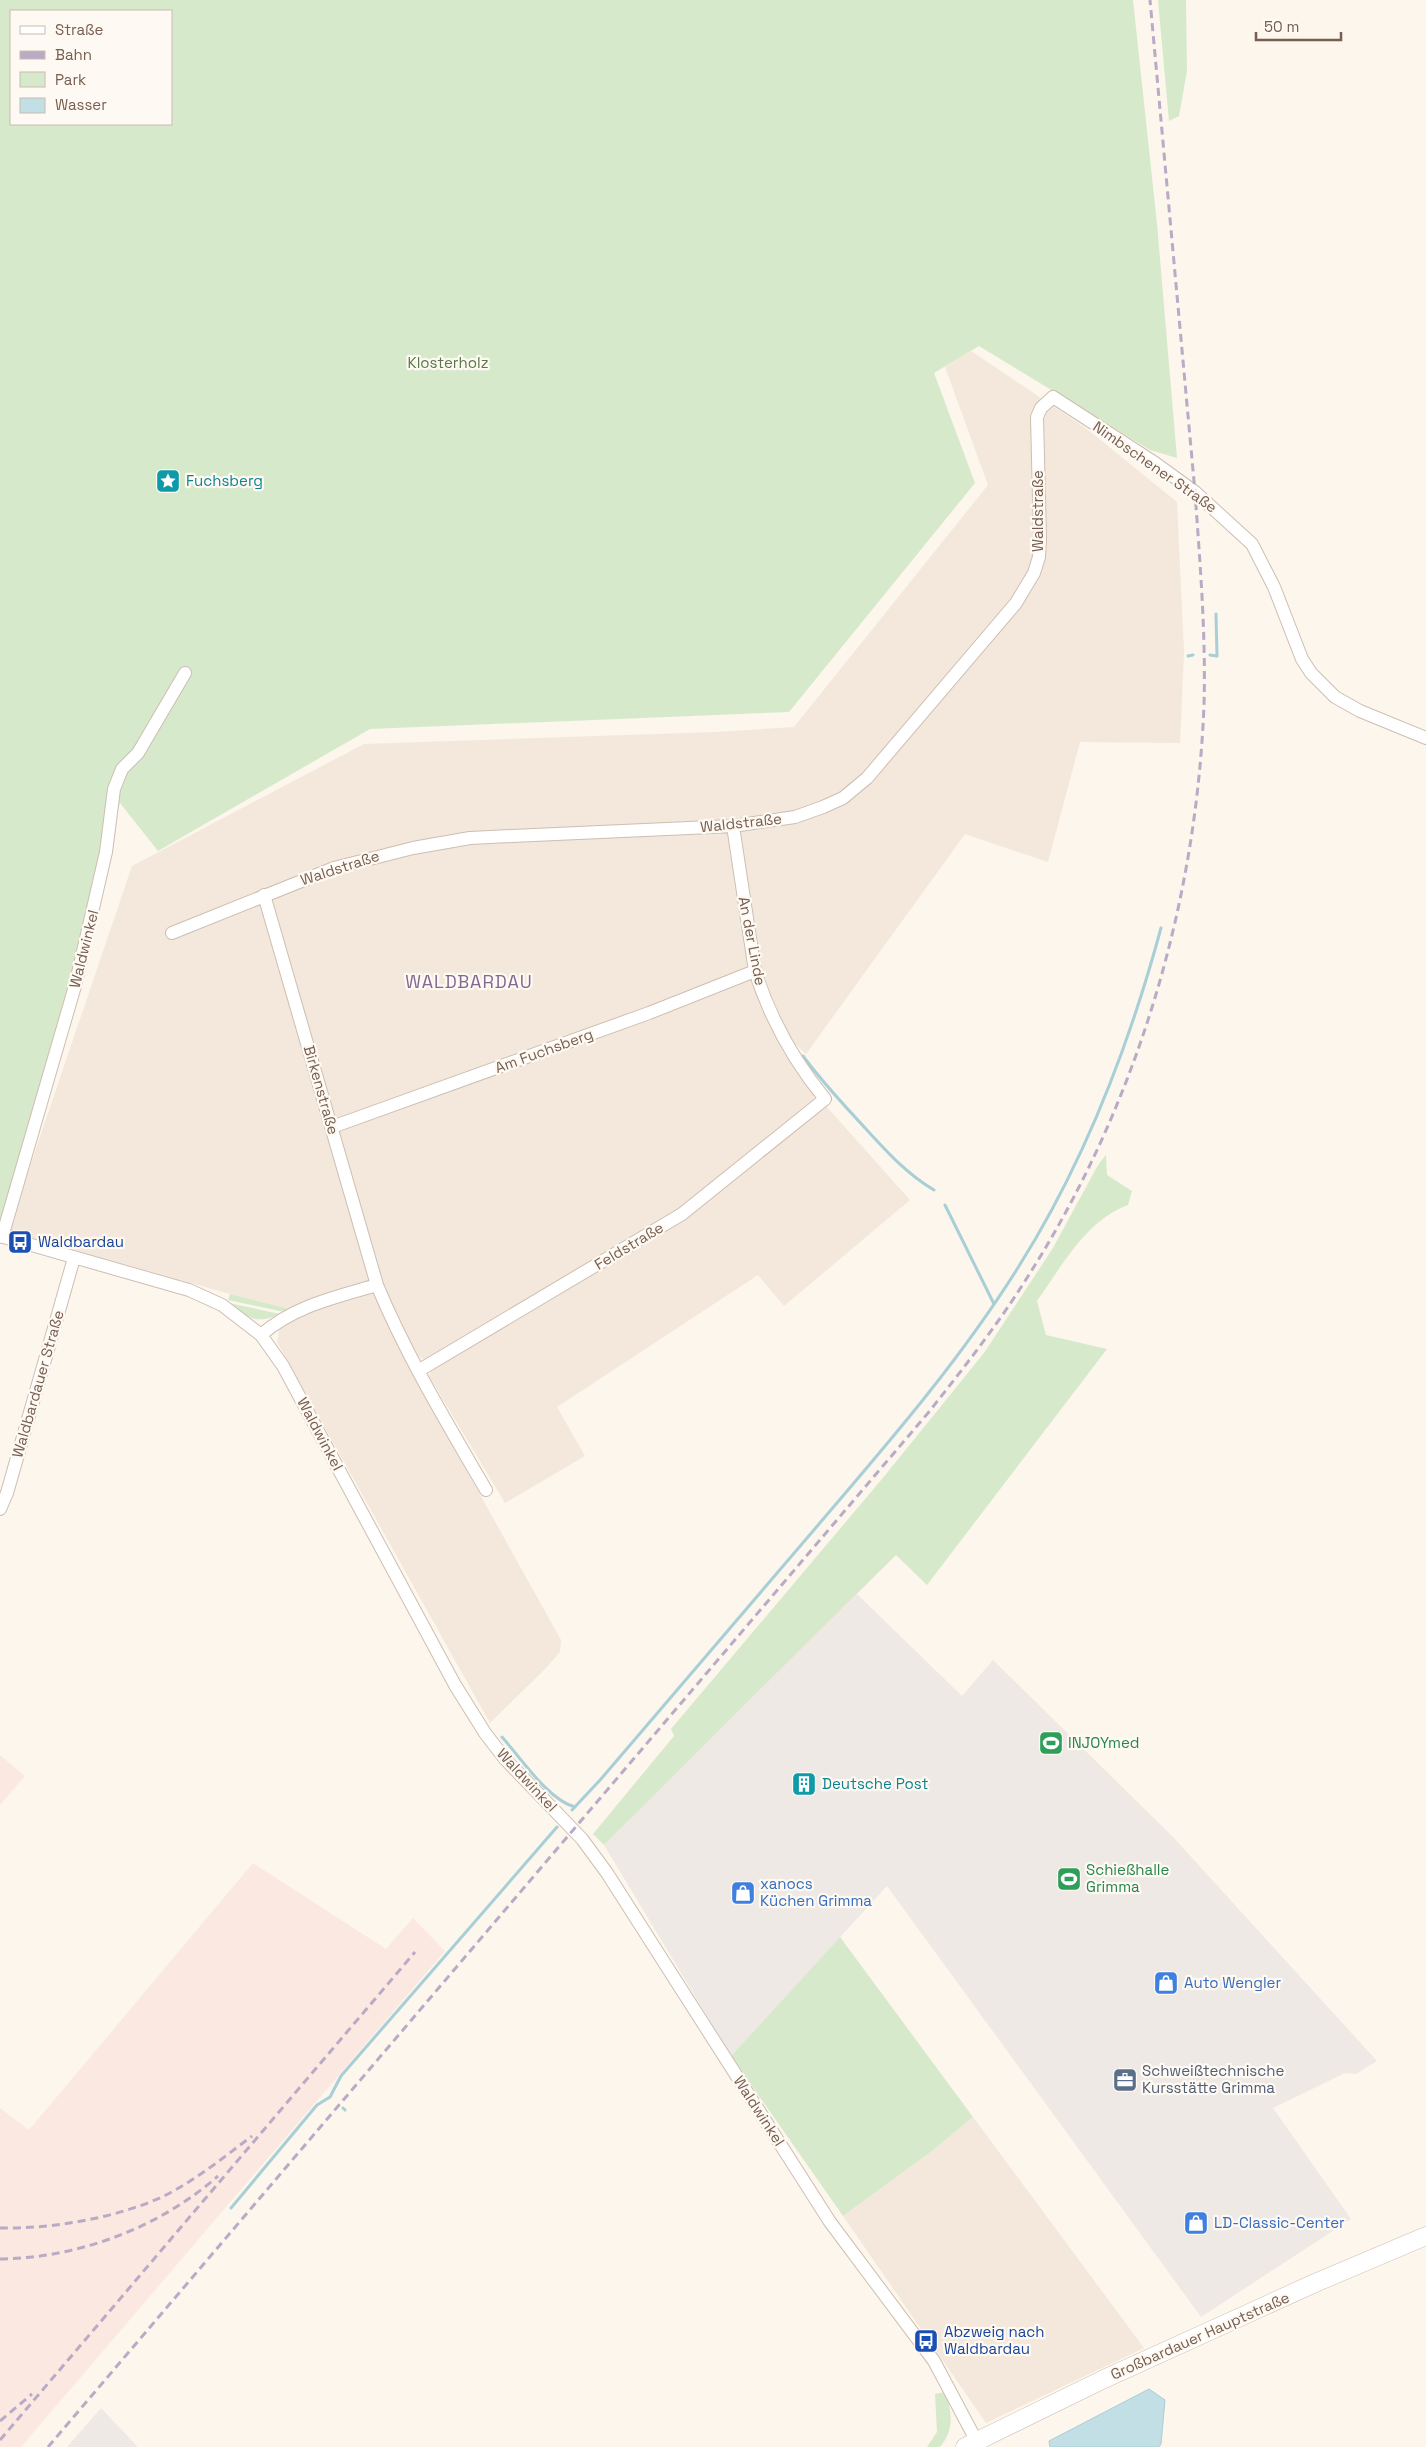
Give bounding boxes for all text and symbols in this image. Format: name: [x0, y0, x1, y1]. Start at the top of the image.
legend: [10, 10, 172, 125]
scale bar: [1256, 10, 1341, 42]
text: 50 m: [1264, 17, 1299, 36]
text: Straße: [55, 20, 104, 39]
text: Bahn: [55, 45, 92, 64]
text: Park: [55, 70, 86, 89]
text: Wasser: [55, 95, 107, 114]
park label: Klosterholz: [408, 353, 488, 372]
street label: Nimbschener Straße: [1090, 417, 1221, 517]
place icon: Fuchsberg: [155, 468, 181, 494]
street label: Waldstraße: [1028, 470, 1047, 552]
place label: Fuchsberg: [186, 471, 263, 490]
street label: Waldstraße: [699, 809, 783, 836]
street label: Waldstraße: [298, 846, 382, 889]
street label: An der Linde: [735, 895, 770, 987]
street label: Waldwinkel: [65, 908, 102, 990]
district label: WALDBARDAU: [405, 970, 533, 993]
street label: Am Fuchsberg: [492, 1024, 596, 1077]
street label: Birkenstraße: [300, 1043, 343, 1137]
street label: Feldstraße: [591, 1217, 667, 1274]
bus stop icon: Waldbardau: [7, 1229, 33, 1255]
place label: Waldbardau: [38, 1232, 124, 1251]
street label: Waldbardauer Straße: [7, 1308, 68, 1460]
street label: Waldwinkel: [293, 1394, 348, 1474]
sports icon: INJOYmed: [1038, 1730, 1064, 1756]
place label: INJOYmed: [1068, 1733, 1140, 1752]
street label: Waldwinkel: [493, 1744, 562, 1815]
building icon: Deutsche Post: [791, 1771, 817, 1797]
place label: Deutsche Post: [822, 1774, 928, 1793]
place label: Schießhalle Grimma: [1086, 1860, 1170, 1896]
sports icon: Schießhalle Grimma: [1056, 1866, 1082, 1892]
place label: xanocs Küchen Grimma: [760, 1874, 872, 1910]
shop icon: xanocs Küchen Grimma: [730, 1880, 756, 1906]
shop icon: Auto Wengler: [1153, 1970, 1179, 1996]
place label: Auto Wengler: [1184, 1973, 1281, 1992]
place label: Schweißtechnische Kursstätte Grimma: [1142, 2061, 1284, 2097]
office icon: Schweißtechnische Kursstätte Grimma: [1112, 2067, 1138, 2093]
street label: Waldwinkel: [730, 2072, 789, 2149]
shop icon: LD-Classic-Center: [1183, 2210, 1209, 2236]
place label: LD-Classic-Center: [1214, 2213, 1345, 2232]
street label: Großbardauer Hauptstraße: [1107, 2287, 1292, 2384]
place label: Abzweig nach Waldbardau: [944, 2322, 1044, 2358]
bus stop icon: Abzweig nach Waldbardau: [913, 2328, 939, 2354]

